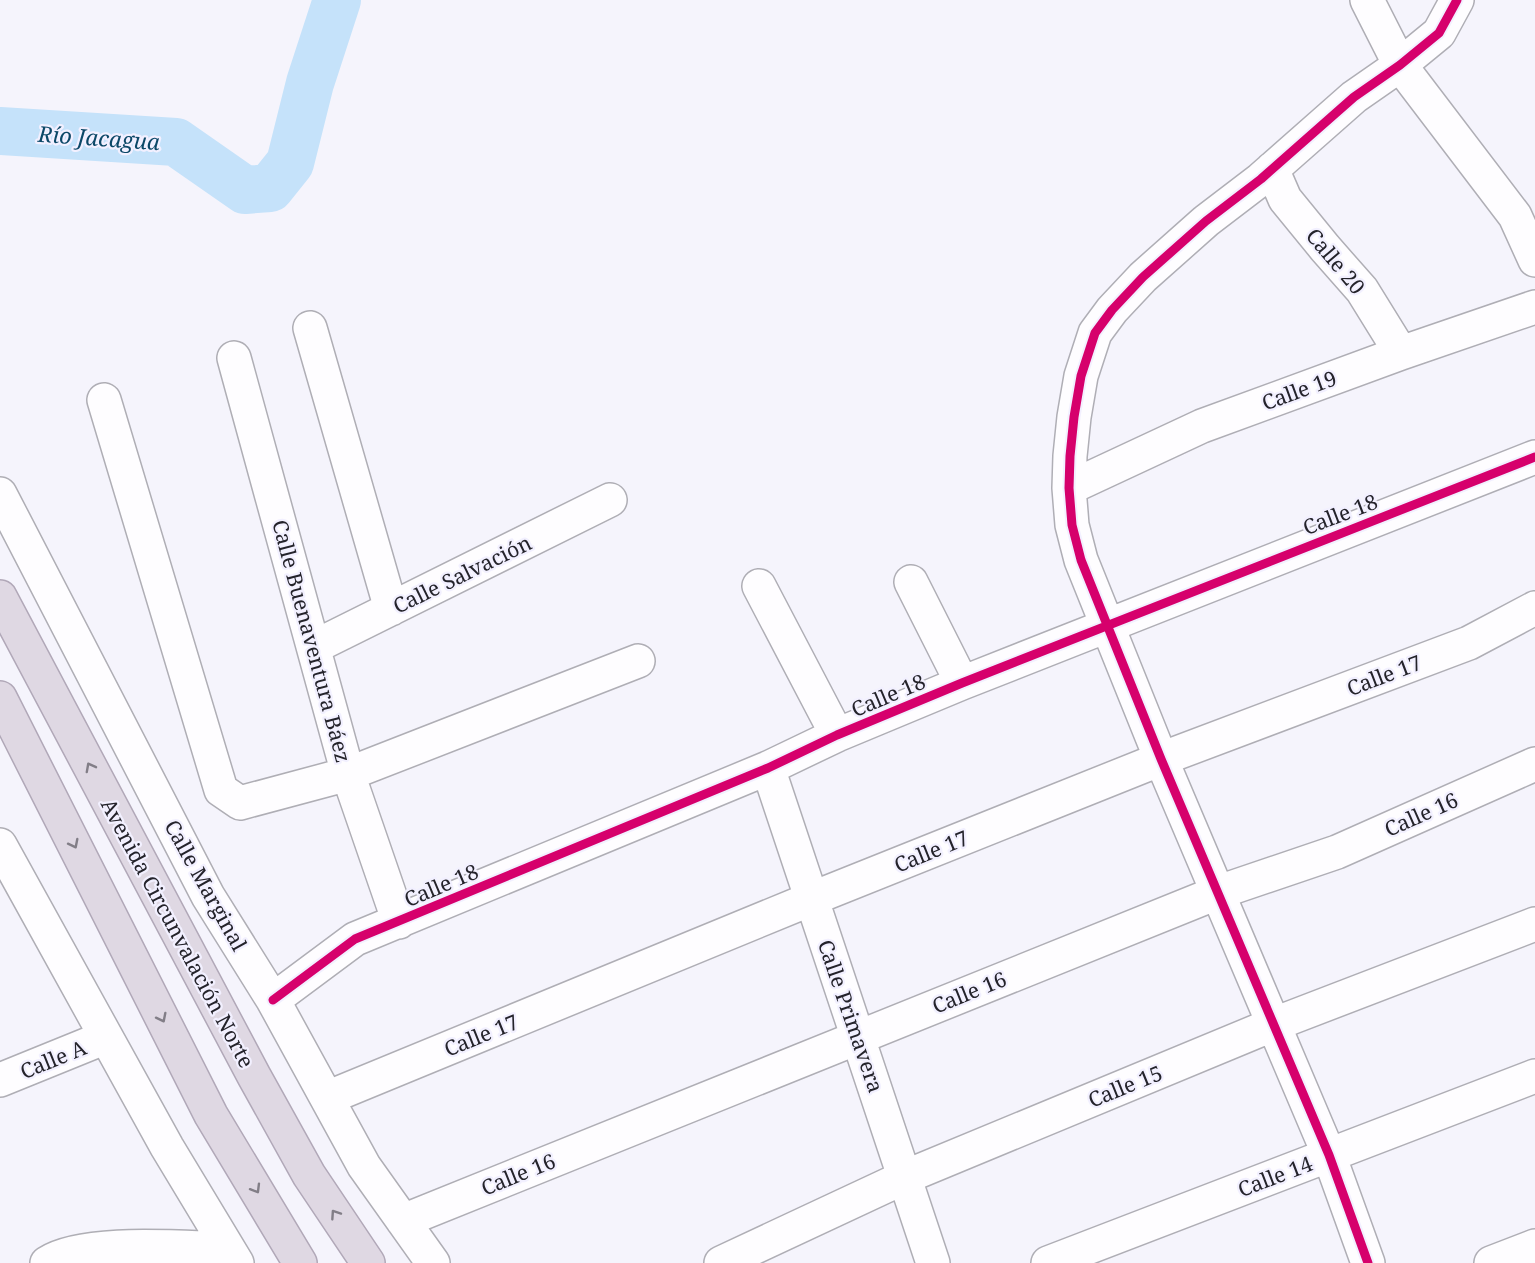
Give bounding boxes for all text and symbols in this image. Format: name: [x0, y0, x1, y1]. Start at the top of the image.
water label: Río Jacagua: [36, 118, 161, 156]
street label: Calle 20: [1300, 222, 1372, 300]
street label: Calle 19: [1258, 364, 1340, 416]
street label: Calle 18: [1299, 487, 1381, 541]
street label: Calle Buenaventura Báez: [266, 517, 358, 765]
street label: Calle Salvación: [388, 528, 536, 620]
street label: Calle 17: [1343, 648, 1425, 702]
street label: Calle 18: [847, 667, 929, 723]
one-way arrow: [86, 763, 97, 774]
street label: Calle 16: [1380, 785, 1462, 843]
street label: Avenida Circunvalación Norte: [95, 793, 261, 1073]
street label: Calle Marginal: [158, 814, 254, 956]
street label: Calle 17: [890, 823, 972, 879]
one-way arrow: [67, 838, 78, 848]
street label: Calle 18: [400, 857, 482, 913]
street label: Calle Primavera: [812, 936, 890, 1096]
street label: Calle 16: [928, 964, 1010, 1020]
street label: Calle 17: [440, 1007, 522, 1063]
one-way arrow: [155, 1012, 166, 1022]
street label: Calle A: [16, 1033, 91, 1085]
street label: Calle 15: [1084, 1058, 1166, 1114]
street label: Calle 16: [477, 1146, 559, 1202]
street label: Calle 14: [1234, 1149, 1317, 1203]
one-way arrow: [248, 1183, 260, 1193]
one-way arrow: [331, 1210, 343, 1220]

